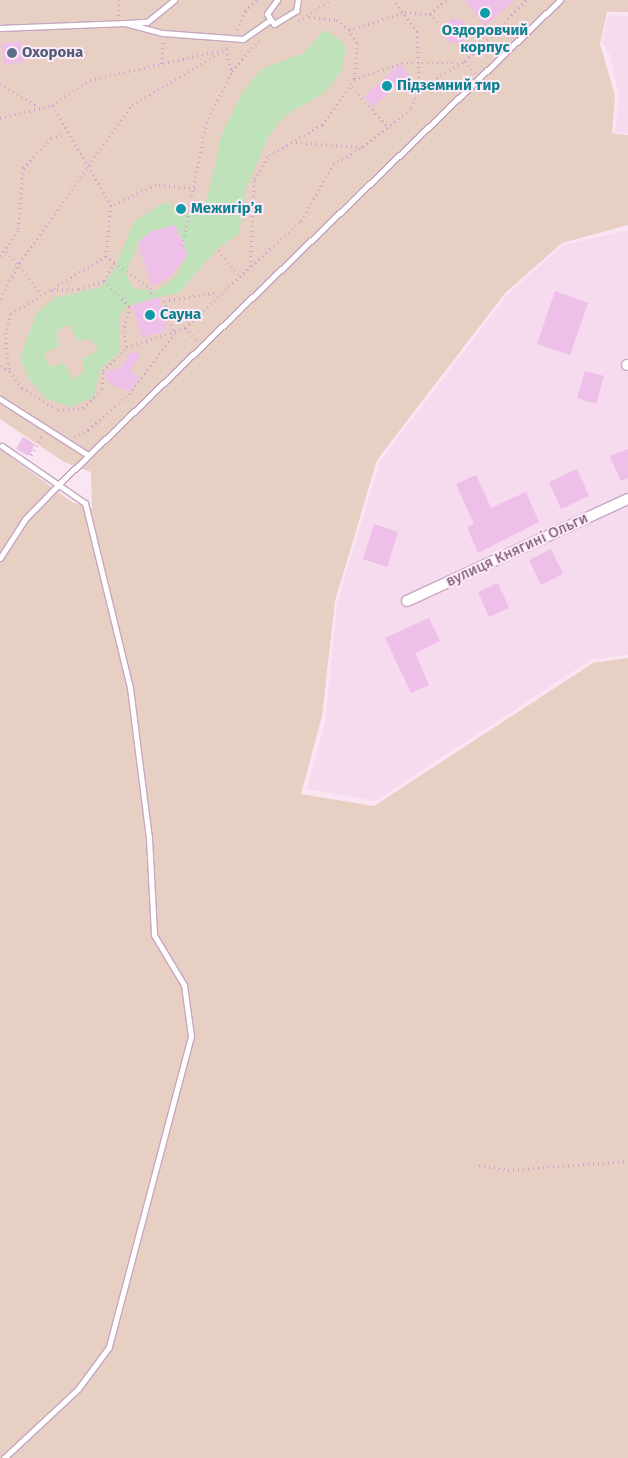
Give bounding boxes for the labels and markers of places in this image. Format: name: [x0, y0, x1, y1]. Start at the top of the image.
marker: Оздоровчий корпус: [479, 7, 491, 19]
place label: Оздоровчий корпус: [442, 21, 528, 56]
place label: Охорона: [22, 44, 83, 62]
marker: Охорона: [6, 47, 18, 59]
place label: Підземний тир: [397, 77, 500, 95]
marker: Підземний тир: [381, 80, 393, 92]
place label: Межигір’я: [191, 200, 262, 218]
marker: Межигір’я: [175, 203, 187, 215]
place label: Сауна: [160, 306, 201, 324]
marker: Сауна: [144, 309, 156, 321]

